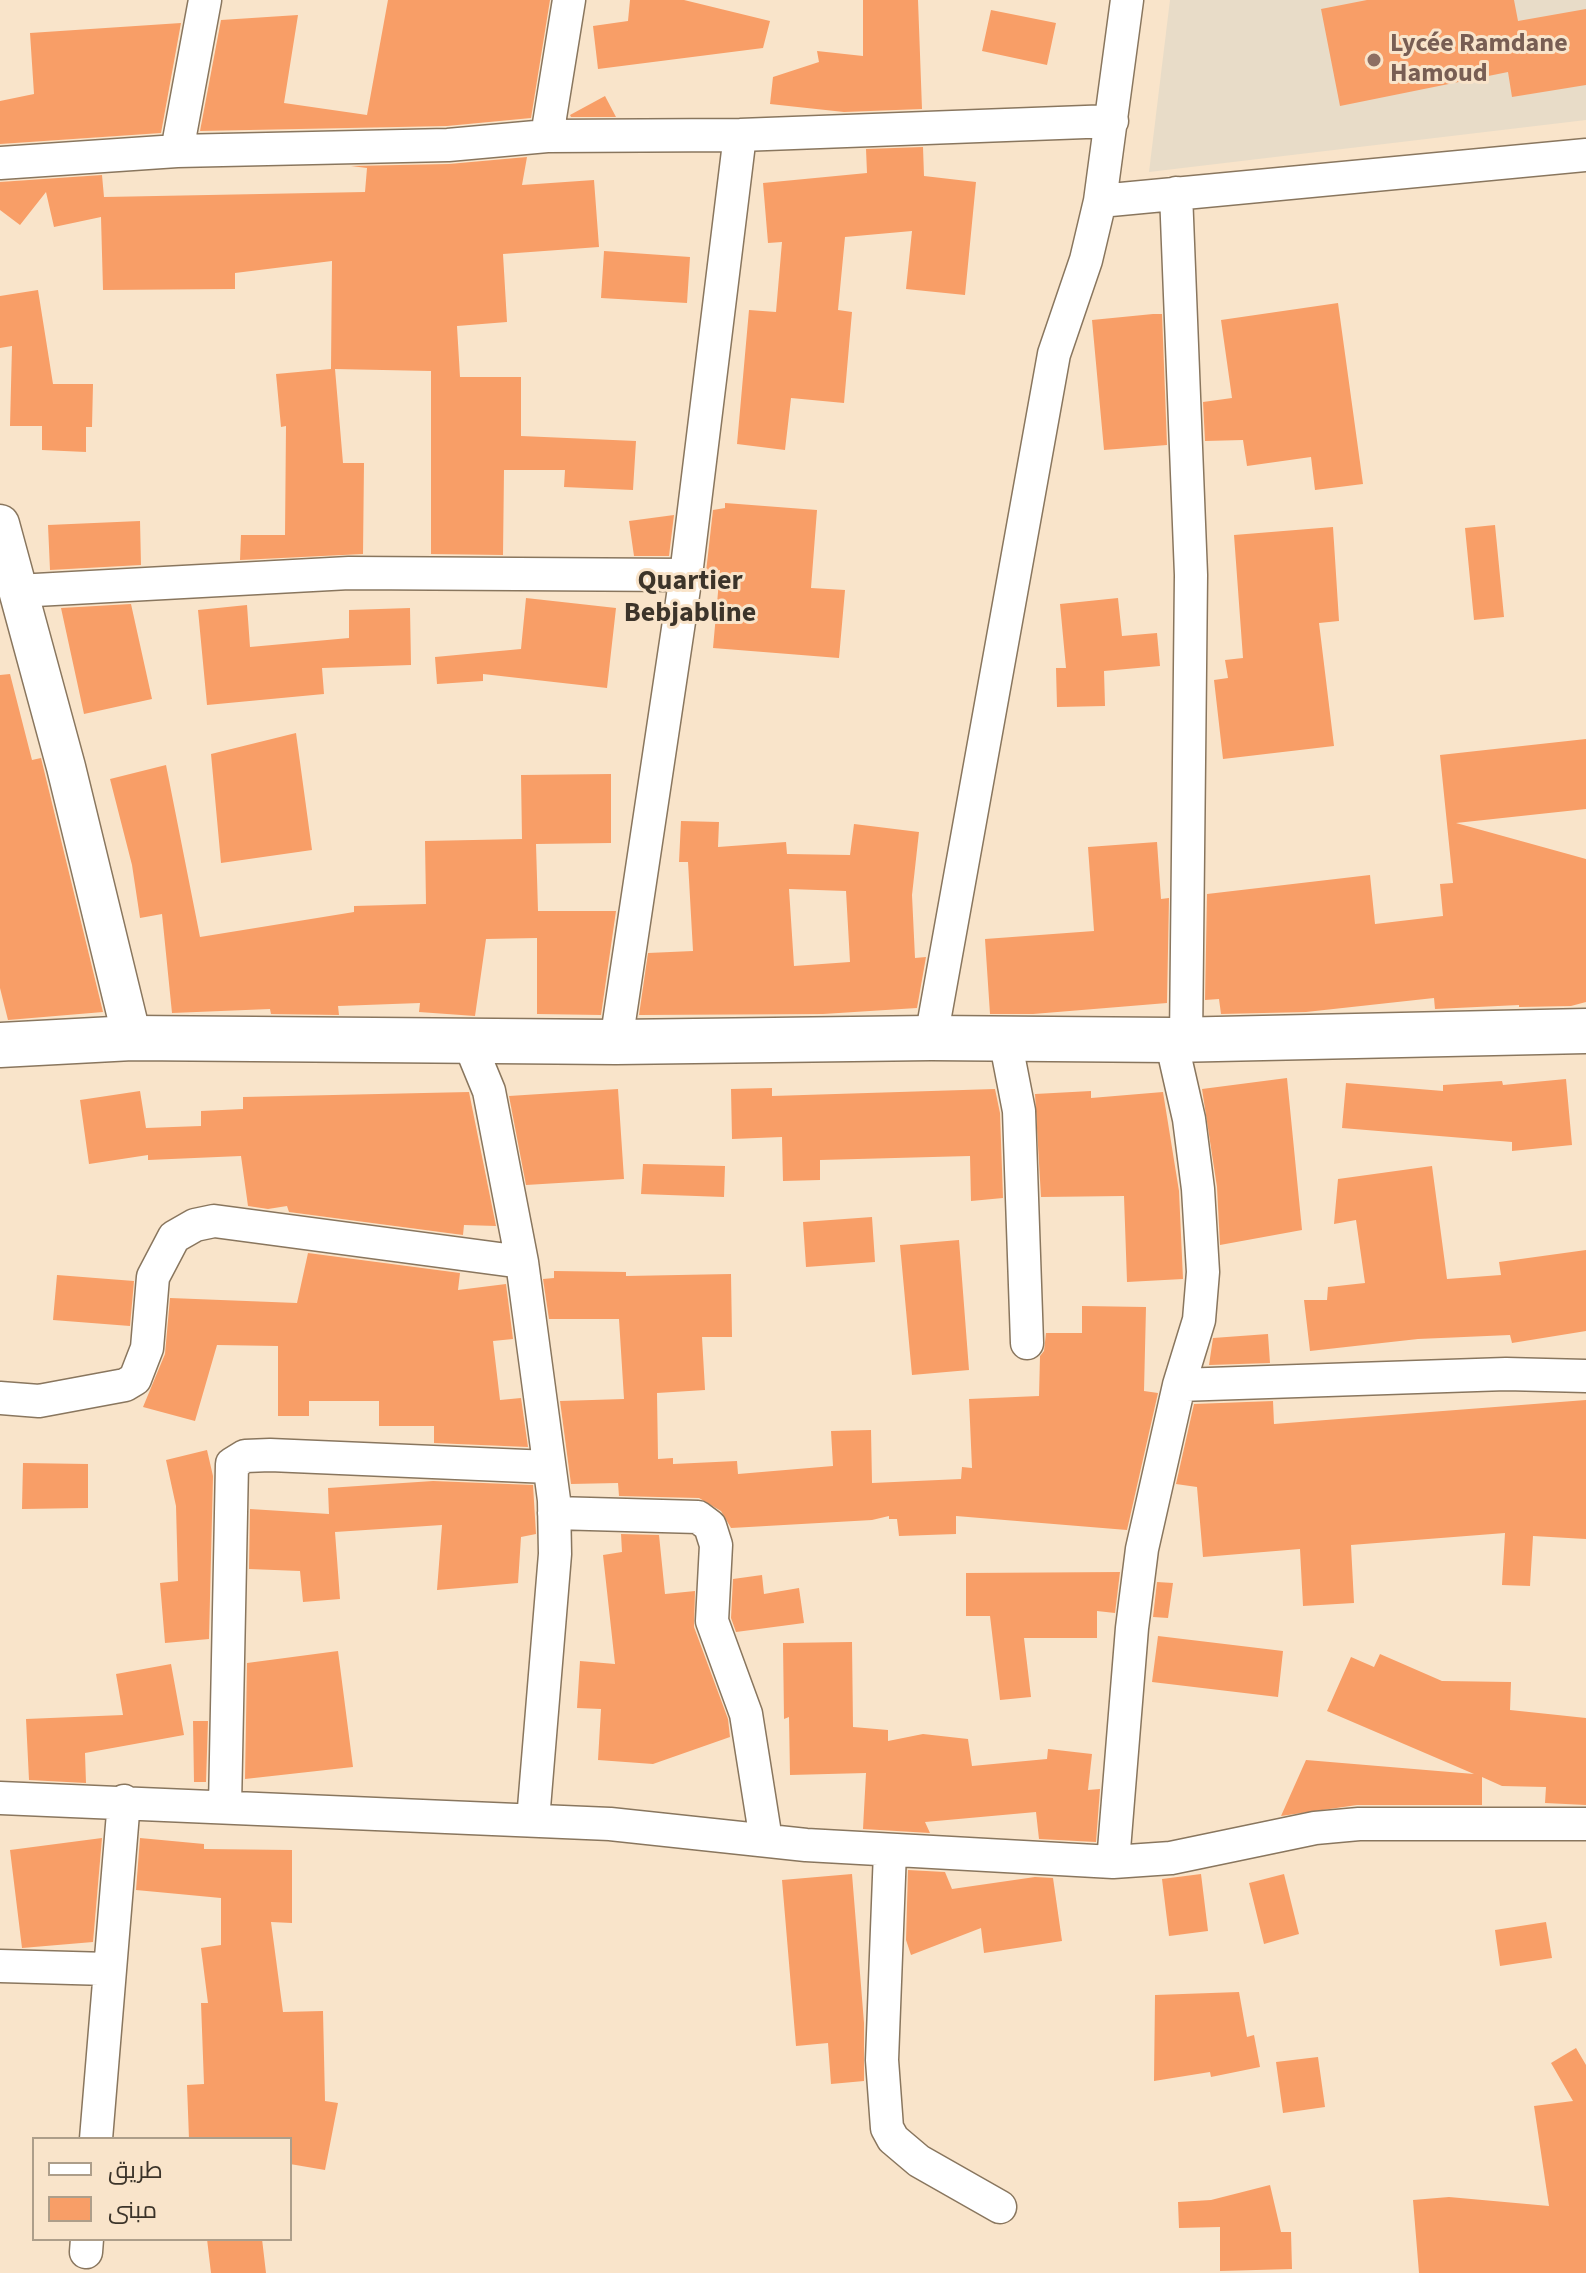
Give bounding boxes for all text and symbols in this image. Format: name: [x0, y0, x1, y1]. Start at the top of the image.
place label: Lycée Ramdane Hamoud: [1390, 29, 1568, 90]
marker: Lycée Ramdane Hamoud: [1365, 51, 1383, 69]
district label: Quartier Bebjabline: [624, 566, 756, 632]
legend: [32, 2137, 292, 2241]
text: طريق: [108, 2153, 163, 2188]
text: مبنى: [108, 2193, 157, 2228]

